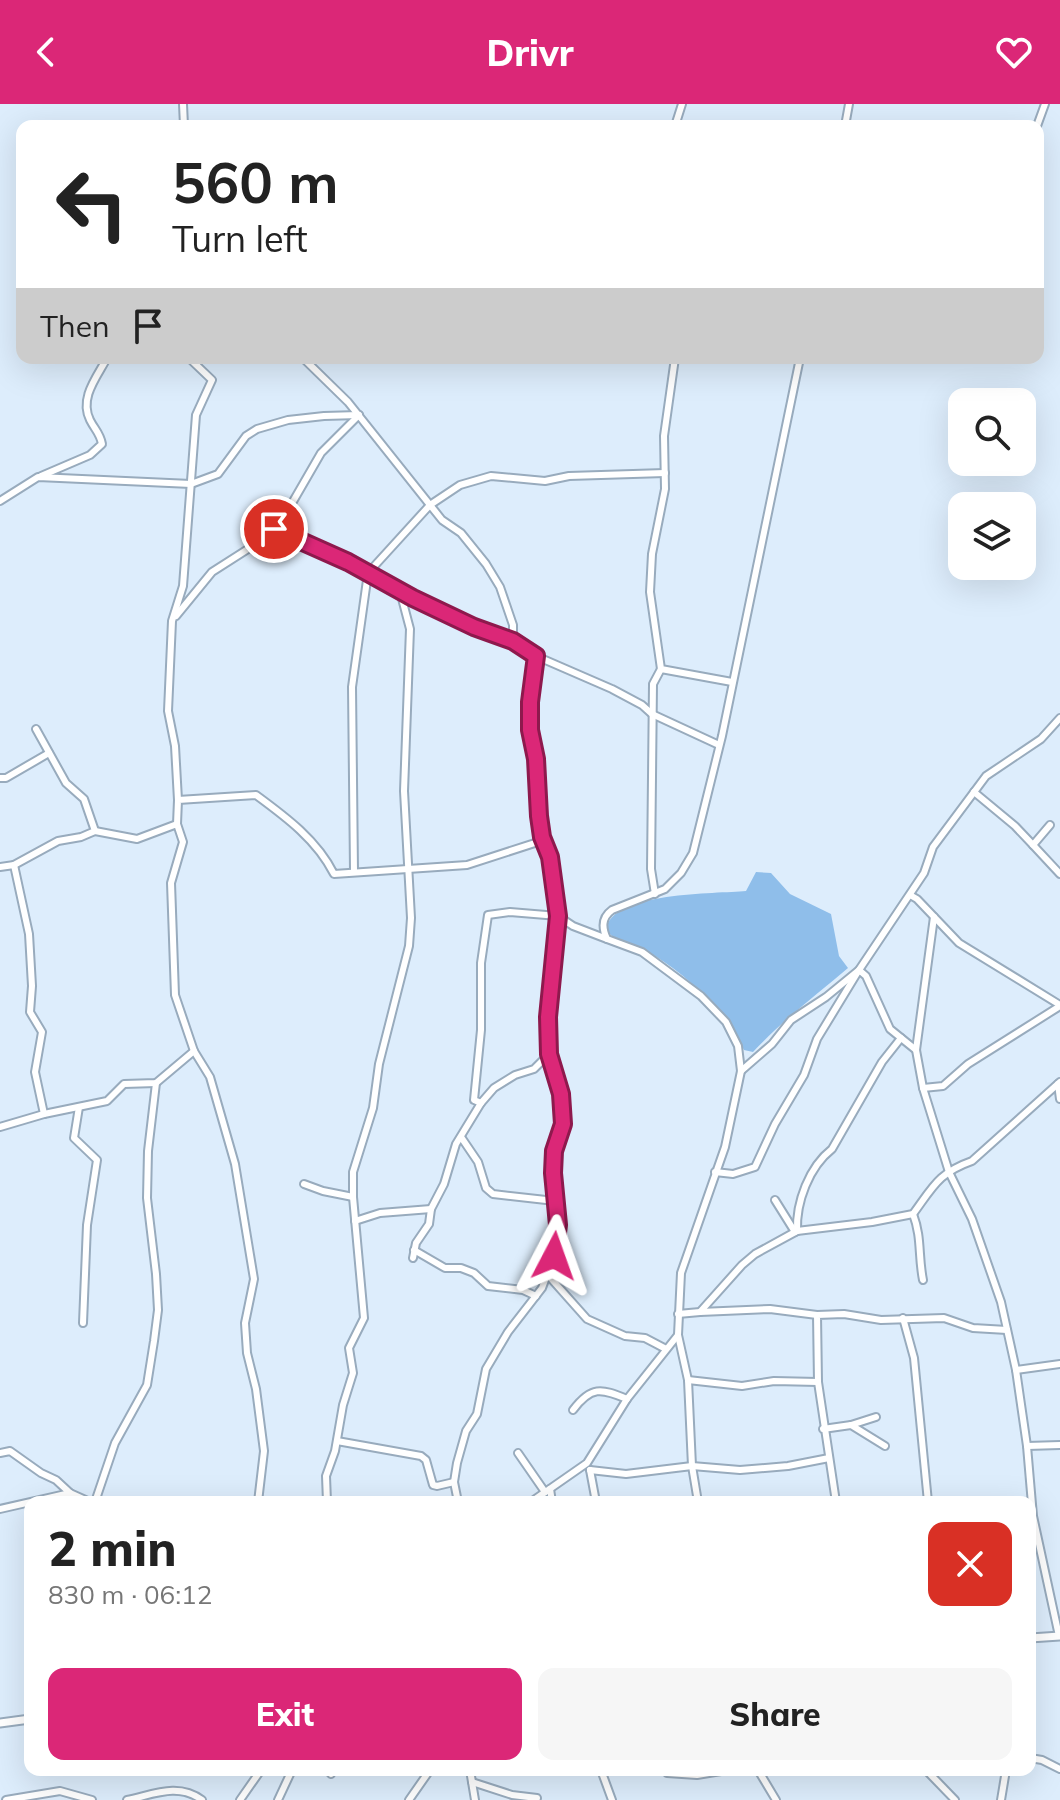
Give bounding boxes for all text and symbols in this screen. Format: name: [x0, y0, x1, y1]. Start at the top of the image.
icon: back: [24, 30, 68, 74]
text: Drivr: [486, 30, 574, 75]
icon: heart: [992, 30, 1036, 74]
text: 560 m: [172, 147, 339, 217]
icon: left: [40, 152, 144, 256]
text: Turn left: [172, 216, 308, 261]
icon: arrive: [126, 304, 170, 348]
text: Then: [40, 307, 110, 345]
map controls: [948, 388, 1036, 580]
button: search: [948, 388, 1036, 476]
button: layers: [948, 492, 1036, 580]
pin: [240, 495, 308, 563]
icon: arrive: [252, 507, 296, 551]
position arrow: [512, 1214, 596, 1298]
text: 2 min: [48, 1518, 177, 1578]
button: close: [928, 1522, 1012, 1606]
text: 830 m · 06:12: [48, 1578, 212, 1611]
button: Exit: [48, 1668, 522, 1760]
button: Share: [538, 1668, 1012, 1760]

